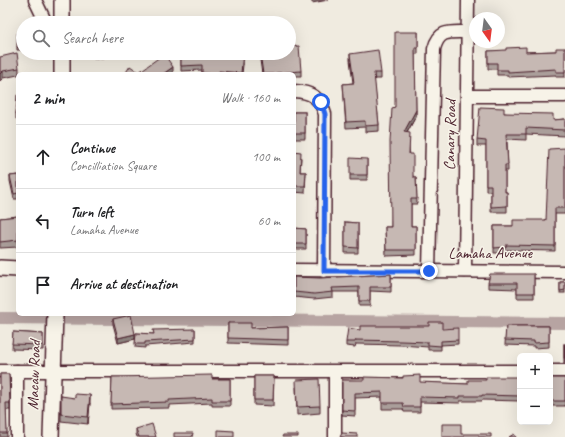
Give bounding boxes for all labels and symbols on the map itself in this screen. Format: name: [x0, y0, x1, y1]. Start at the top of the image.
north arrow: [469, 12, 505, 48]
route start: [312, 93, 330, 111]
street label: Canary Road: [439, 97, 461, 170]
street label: Lamaha Avenue: [448, 243, 534, 263]
route end: [420, 262, 438, 280]
street label: Macaw Road: [23, 337, 45, 410]

